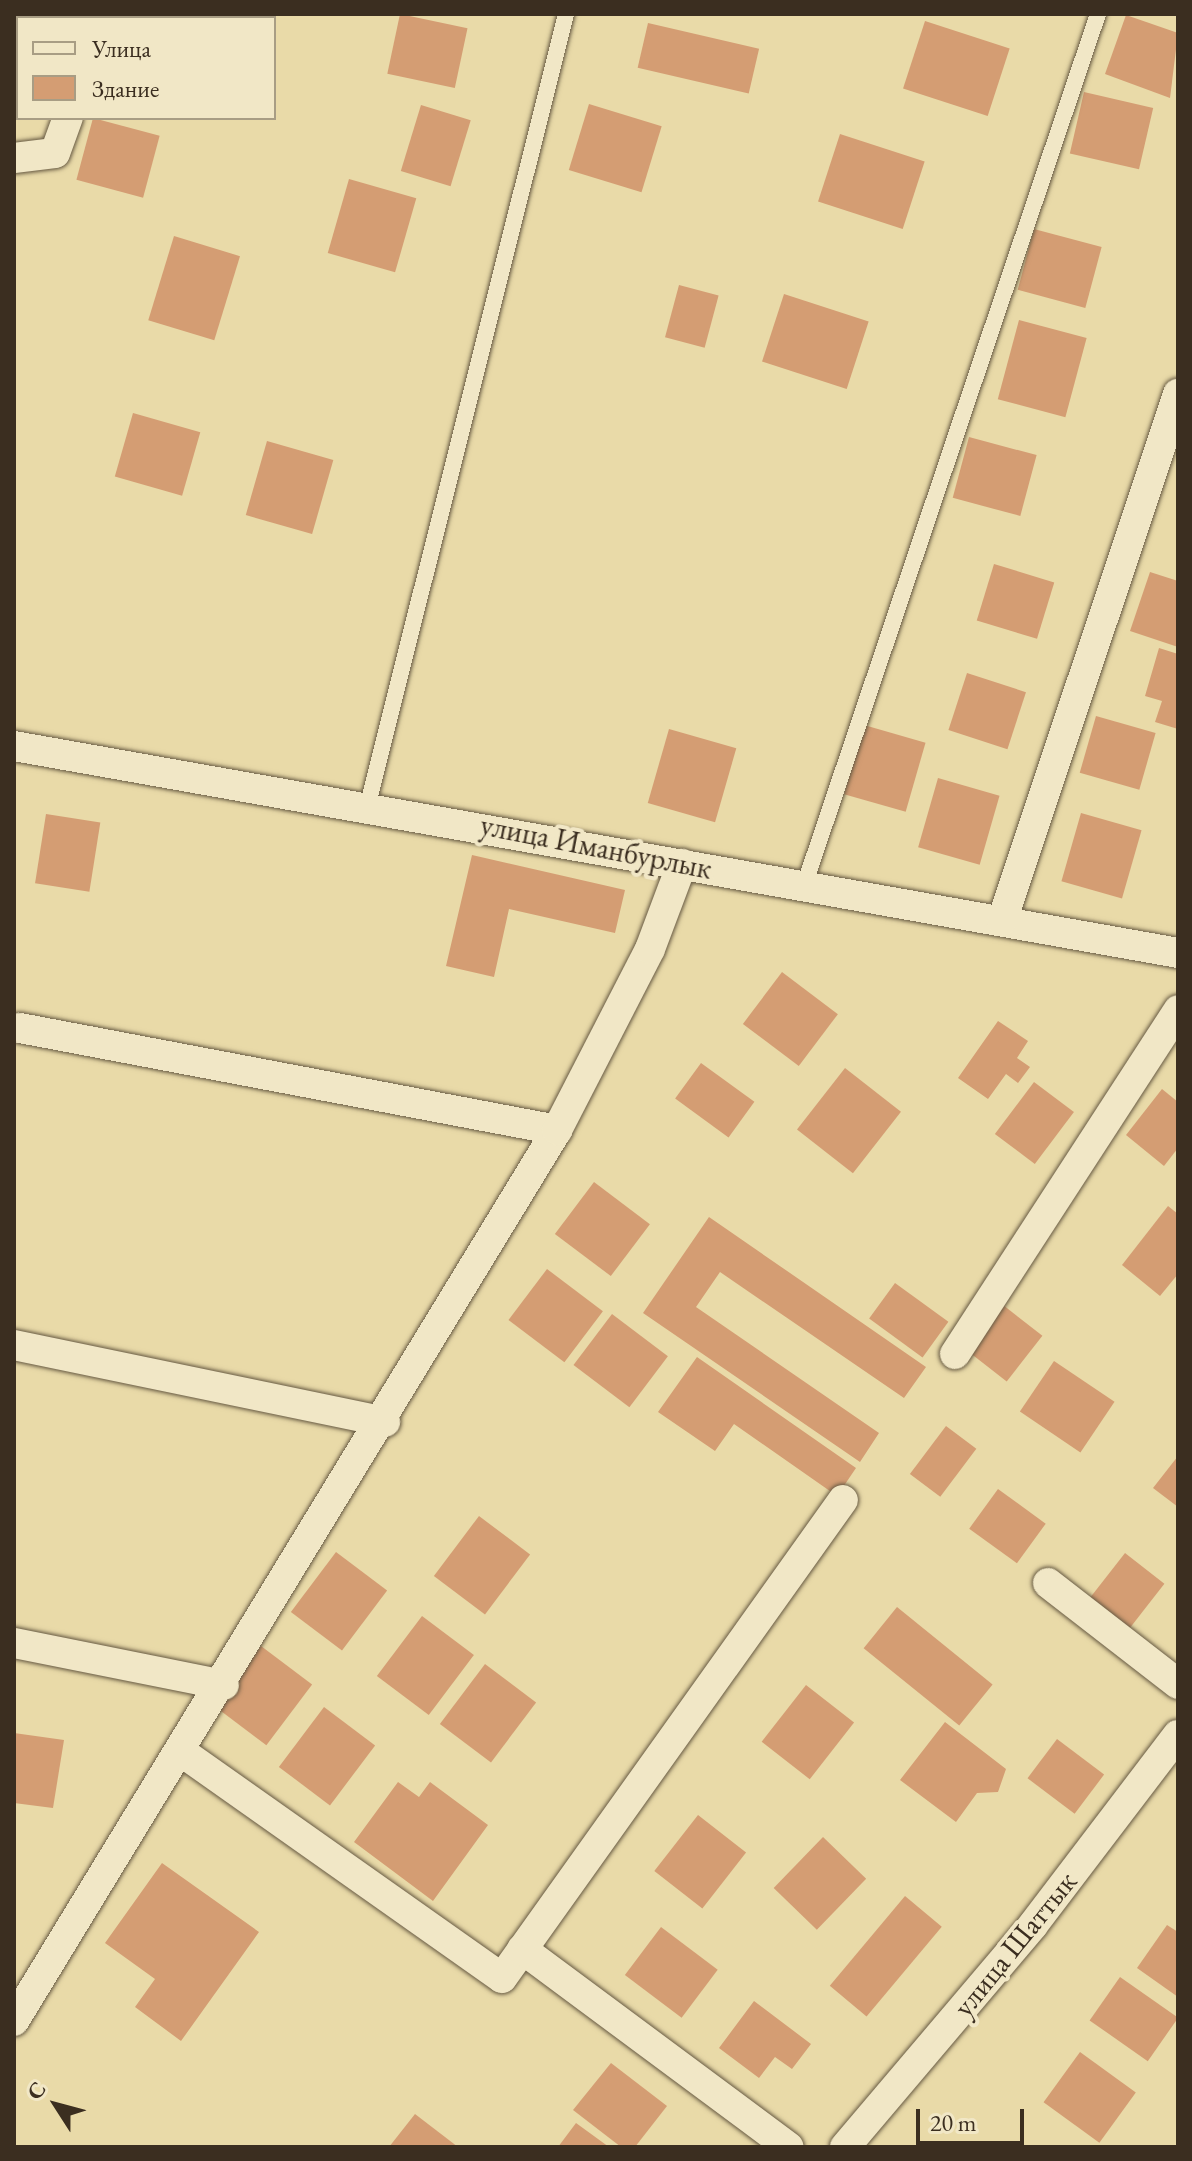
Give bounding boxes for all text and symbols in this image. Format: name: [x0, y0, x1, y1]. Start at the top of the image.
legend: [16, 16, 276, 120]
text: Улица: [92, 33, 151, 64]
text: Здание: [92, 73, 159, 104]
street label: улица Иманбурлык: [477, 807, 715, 887]
street label: улица Шаттык: [946, 1864, 1084, 2024]
north arrow: [16, 2065, 96, 2145]
text: С: [20, 2076, 52, 2105]
scale bar: [920, 2093, 1028, 2143]
text: 20 m: [930, 2107, 977, 2138]

